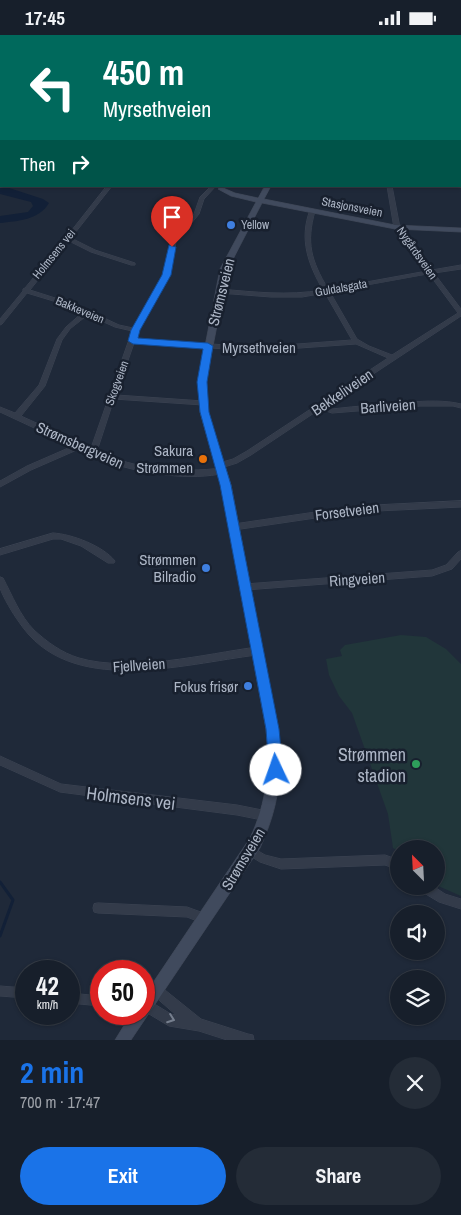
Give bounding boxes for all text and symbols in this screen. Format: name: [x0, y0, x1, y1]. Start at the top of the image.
text: 17:45: [25, 5, 65, 31]
text: 450 m: [103, 49, 184, 96]
icon: left: [20, 55, 85, 120]
text: Myrsethveien: [103, 94, 211, 124]
icon: right: [66, 150, 94, 178]
text: Then: [20, 151, 56, 177]
street label: Stasjonsveien: [320, 193, 384, 221]
pin: [151, 196, 193, 247]
icon: arrive: [158, 203, 186, 231]
place label: Yellow: [241, 217, 270, 233]
marker: Yellow: [225, 219, 237, 231]
street label: Nygårdsveien: [393, 224, 441, 282]
street label: Holmsens vei: [29, 226, 79, 282]
street label: Strømsveien: [202, 256, 240, 328]
street label: Guldalsgata: [314, 275, 369, 300]
street label: Bakkeveien: [53, 293, 107, 327]
street label: Myrsethveien: [222, 337, 296, 358]
street label: Skogveien: [102, 358, 132, 408]
street label: Bekkeliveien: [307, 364, 377, 420]
street label: Barliveien: [360, 394, 416, 418]
street label: Strømsbergveien: [33, 416, 127, 474]
place label: Sakura Strømmen: [136, 440, 193, 478]
marker: Sakura Strømmen: [197, 453, 209, 465]
street label: Forsetveien: [314, 497, 380, 525]
place label: Strømmen Bilradio: [139, 549, 196, 587]
marker: Strømmen Bilradio: [200, 562, 212, 574]
street label: Ringveien: [328, 567, 386, 591]
street label: Fjellveien: [112, 653, 166, 677]
place label: Fokus frisør: [174, 676, 238, 697]
marker: Fokus frisør: [242, 680, 254, 692]
place label: Strømmen stadion: [338, 742, 406, 788]
position arrow: [249, 743, 301, 795]
marker: Strømmen stadion: [410, 758, 422, 770]
street label: Holmsens vei: [85, 780, 177, 816]
street label: Strømsveien: [216, 824, 270, 894]
north arrow: [390, 840, 445, 895]
map controls: [390, 840, 445, 1025]
button: sound: [390, 905, 445, 960]
speed limit sign: 50: [90, 960, 155, 1025]
text: 42: [36, 969, 59, 1003]
button: layers: [390, 970, 445, 1025]
text: km/h: [37, 997, 58, 1013]
one-way arrow: [166, 1013, 174, 1023]
text: 2 min: [20, 1052, 84, 1092]
button: close: [389, 1057, 441, 1109]
text: 700 m · 17:47: [20, 1091, 100, 1113]
button: Exit: [20, 1147, 226, 1205]
button: Share: [236, 1147, 441, 1205]

